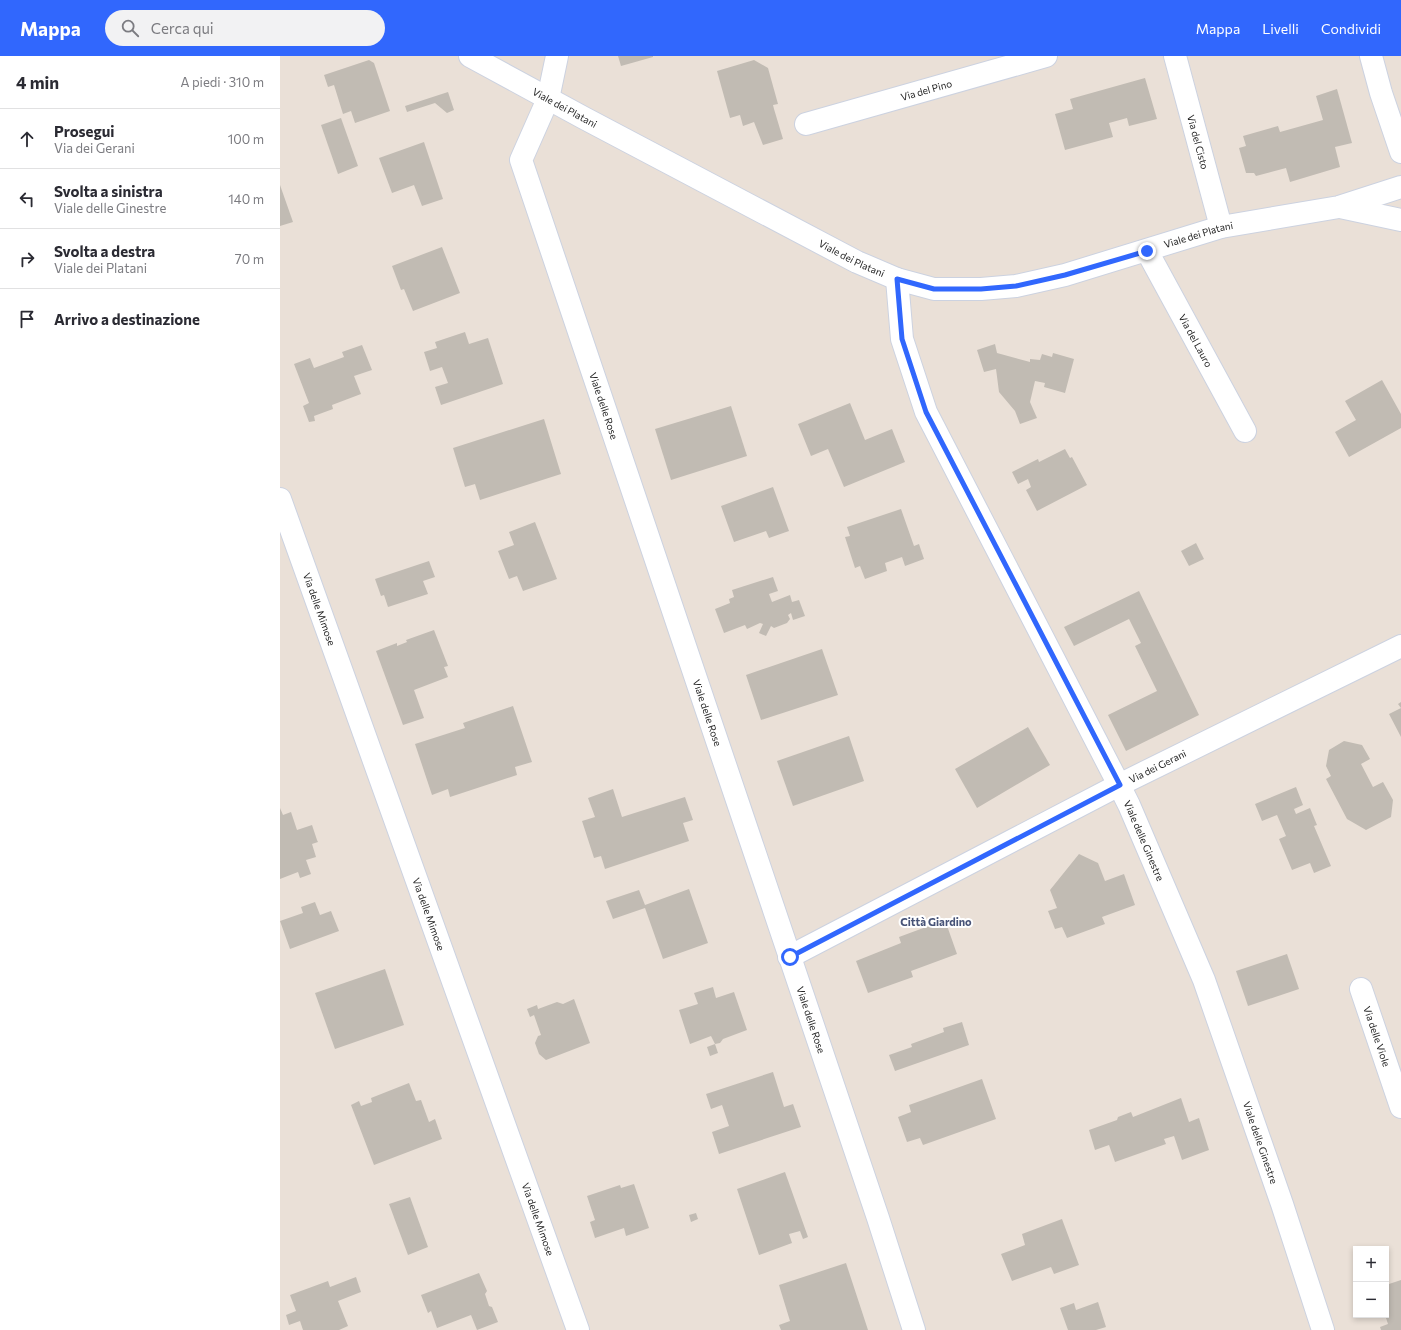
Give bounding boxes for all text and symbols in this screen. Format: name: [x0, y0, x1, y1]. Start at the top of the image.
search box: [105, 10, 385, 46]
text: Mappa: [20, 17, 81, 40]
icon: search: [119, 17, 141, 39]
text: Cerca qui: [151, 19, 214, 37]
text: Mappa: [1196, 20, 1240, 37]
text: Livelli: [1262, 20, 1299, 37]
text: Condividi: [1321, 20, 1381, 37]
text: 4 min: [16, 72, 59, 93]
text: A piedi · 310 m: [180, 74, 264, 90]
street label: Via del Pino: [899, 77, 953, 103]
street label: Viale dei Platani: [531, 85, 599, 130]
street label: Via del Cisto: [1185, 113, 1211, 171]
text: Prosegui: [54, 122, 114, 140]
icon: ahead: [16, 128, 38, 150]
text: 100 m: [228, 131, 264, 147]
text: Via dei Gerani: [54, 140, 135, 156]
text: Svolta a sinistra: [54, 182, 163, 200]
icon: left: [16, 188, 38, 210]
text: 140 m: [228, 191, 264, 207]
text: Viale delle Ginestre: [54, 200, 166, 216]
street label: Viale dei Platani: [1162, 219, 1234, 250]
street label: Viale dei Platani: [817, 237, 886, 279]
text: Svolta a destra: [54, 242, 155, 260]
route end: [1138, 242, 1156, 260]
icon: right: [16, 248, 38, 270]
text: 70 m: [235, 251, 264, 267]
text: Viale dei Platani: [54, 260, 147, 276]
icon: arrive: [16, 308, 38, 330]
text: Arrivo a destinazione: [54, 310, 200, 328]
street label: Via del Lauro: [1177, 312, 1215, 369]
street label: Viale delle Rose: [587, 371, 621, 441]
street label: Via delle Mimose: [301, 571, 338, 647]
street label: Viale delle Rose: [691, 678, 724, 748]
street label: Via dei Gerani: [1127, 747, 1188, 785]
street label: Viale delle Ginestre: [1122, 798, 1167, 883]
street label: Via delle Mimose: [410, 876, 447, 952]
district label: Città Giardino: [900, 915, 972, 928]
route start: [781, 948, 799, 966]
street label: Viale delle Rose: [794, 985, 828, 1055]
street label: Via delle Viole: [1361, 1004, 1393, 1068]
street label: Viale delle Ginestre: [1241, 1100, 1281, 1185]
street label: Via delle Mimose: [520, 1181, 557, 1257]
map controls: [1353, 1246, 1389, 1318]
button: +: [1353, 1246, 1389, 1282]
button: −: [1353, 1282, 1389, 1318]

